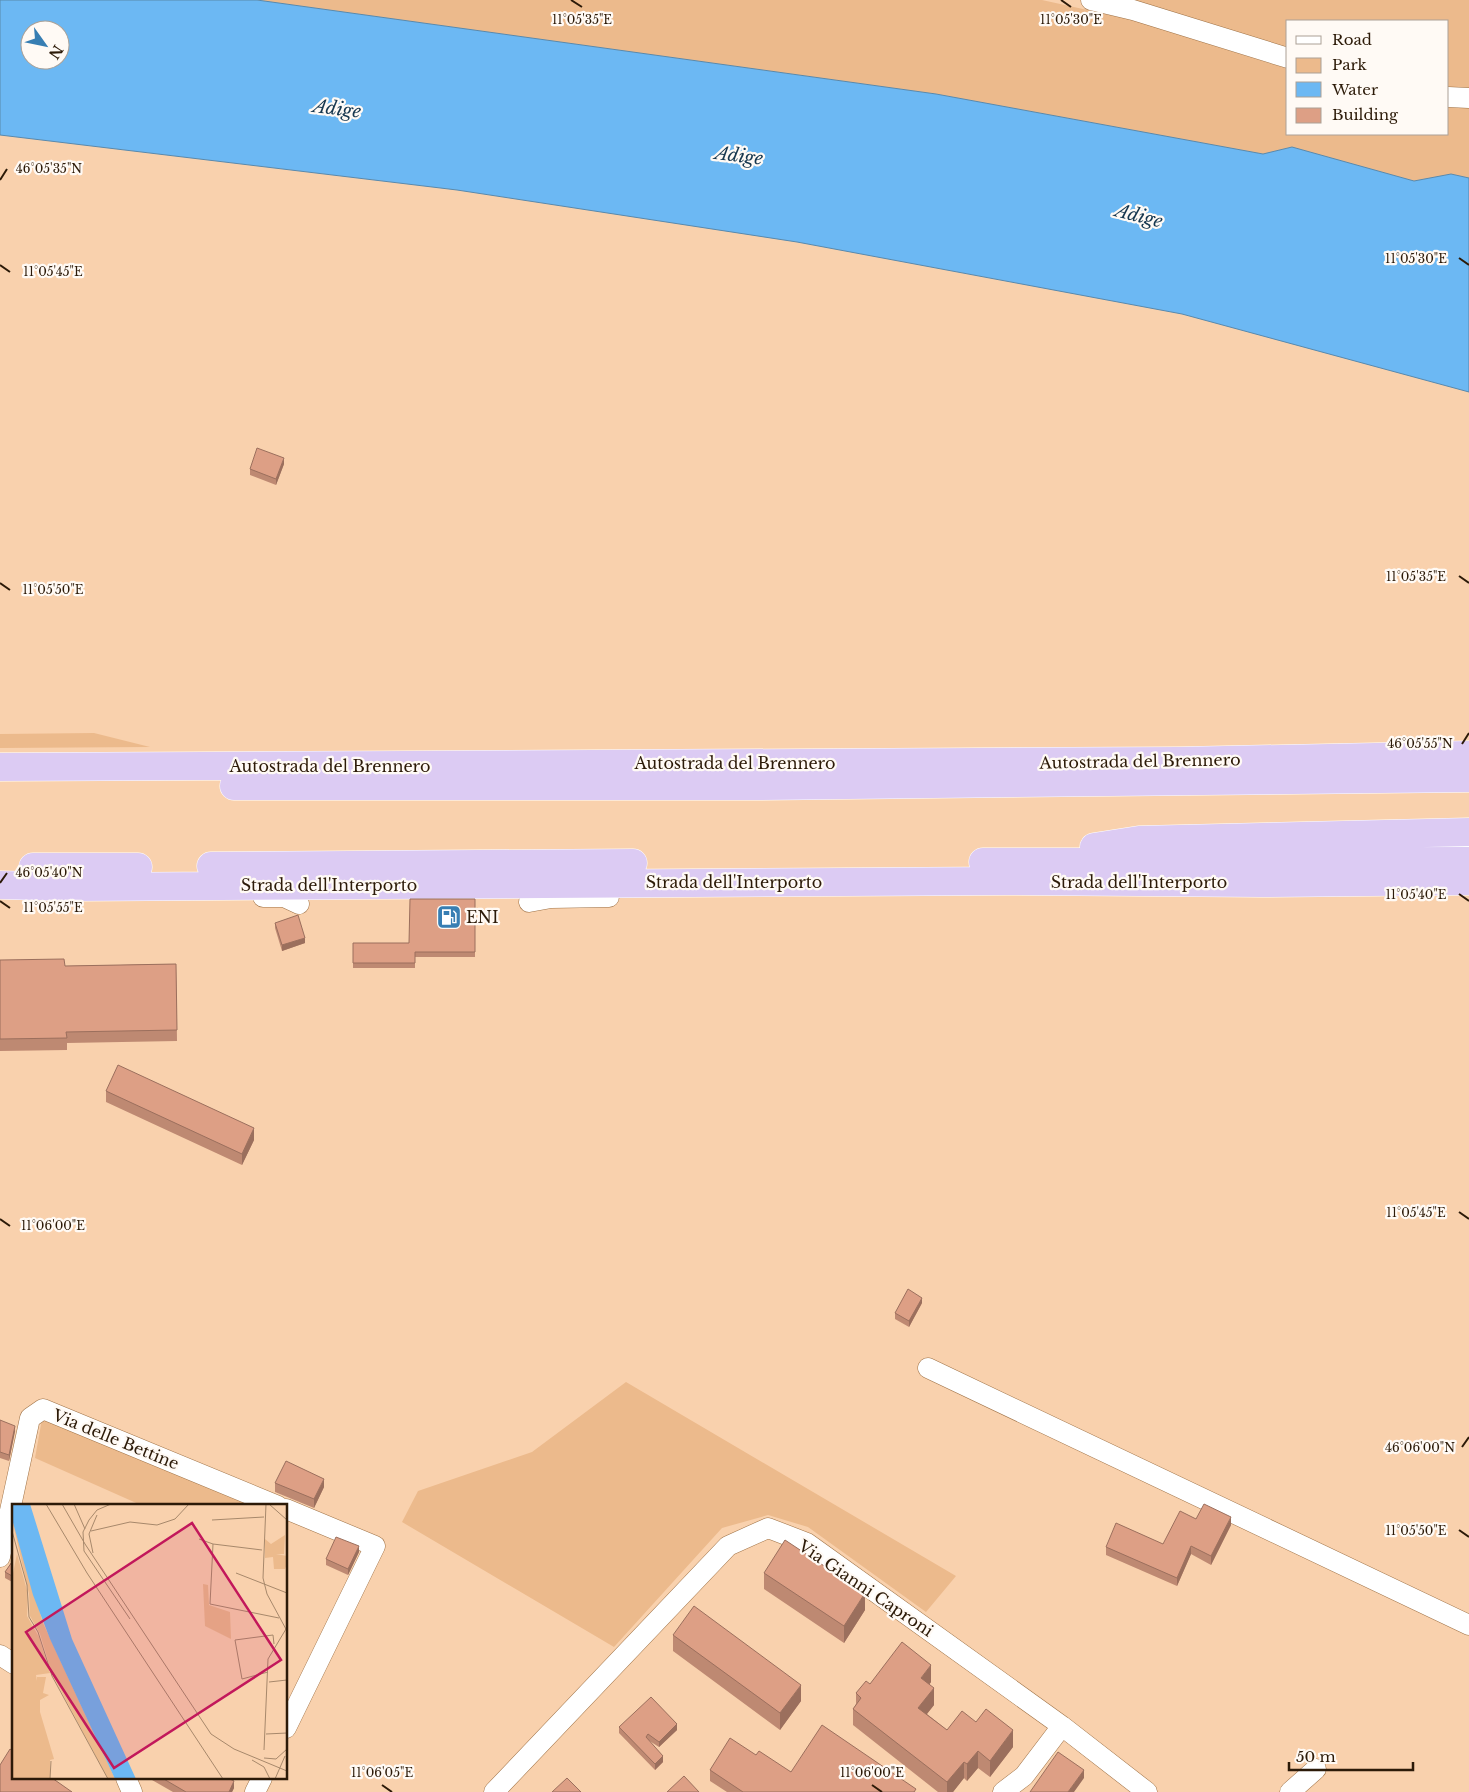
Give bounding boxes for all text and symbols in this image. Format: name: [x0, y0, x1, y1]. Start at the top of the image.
text: 11°05'35"E: [552, 12, 612, 27]
text: 11°05'30"E: [1040, 12, 1102, 27]
north arrow: [20, 20, 70, 70]
legend: [1286, 20, 1449, 135]
text: Road: [1332, 30, 1372, 49]
text: N: [45, 42, 67, 63]
text: Park: [1332, 55, 1368, 74]
text: Water: [1331, 80, 1379, 99]
water label: Adige: [310, 95, 362, 123]
text: Building: [1332, 105, 1399, 124]
water label: Adige: [712, 142, 764, 170]
text: 46°05'35"N: [16, 161, 82, 176]
water label: Adige: [1111, 199, 1165, 232]
text: 11°05'30"E: [1385, 251, 1447, 266]
text: 11°05'45"E: [23, 264, 83, 279]
text: 11°05'35"E: [1386, 569, 1446, 584]
text: 11°05'50"E: [22, 582, 84, 597]
text: 46°05'55"N: [1387, 736, 1453, 751]
street label: Autostrada del Brennero: [1038, 749, 1241, 773]
street label: Autostrada del Brennero: [633, 753, 836, 773]
street label: Autostrada del Brennero: [228, 756, 431, 776]
text: 46°05'40"N: [15, 865, 83, 880]
street label: Strada dell'Interporto: [646, 872, 822, 892]
street label: Strada dell'Interporto: [1051, 872, 1227, 892]
street label: Strada dell'Interporto: [241, 875, 417, 895]
text: 11°05'40"E: [1385, 887, 1447, 902]
text: 11°05'55"E: [23, 900, 83, 915]
fuel station icon: ENI: [436, 904, 462, 930]
place label: ENI: [466, 907, 499, 927]
text: 11°05'45"E: [1386, 1205, 1446, 1220]
text: 11°06'00"E: [21, 1218, 85, 1233]
street label: Via delle Bettine: [49, 1404, 182, 1473]
text: 46°06'00"N: [1385, 1440, 1455, 1455]
inset map: [12, 1504, 288, 1780]
text: 11°05'50"E: [1385, 1523, 1447, 1538]
street label: Via Gianni Caproni: [794, 1535, 938, 1641]
scale bar: [1289, 1740, 1413, 1772]
text: 50 m: [1296, 1747, 1336, 1766]
text: 11°06'05"E: [351, 1765, 413, 1780]
text: 11°06'00"E: [840, 1765, 904, 1780]

